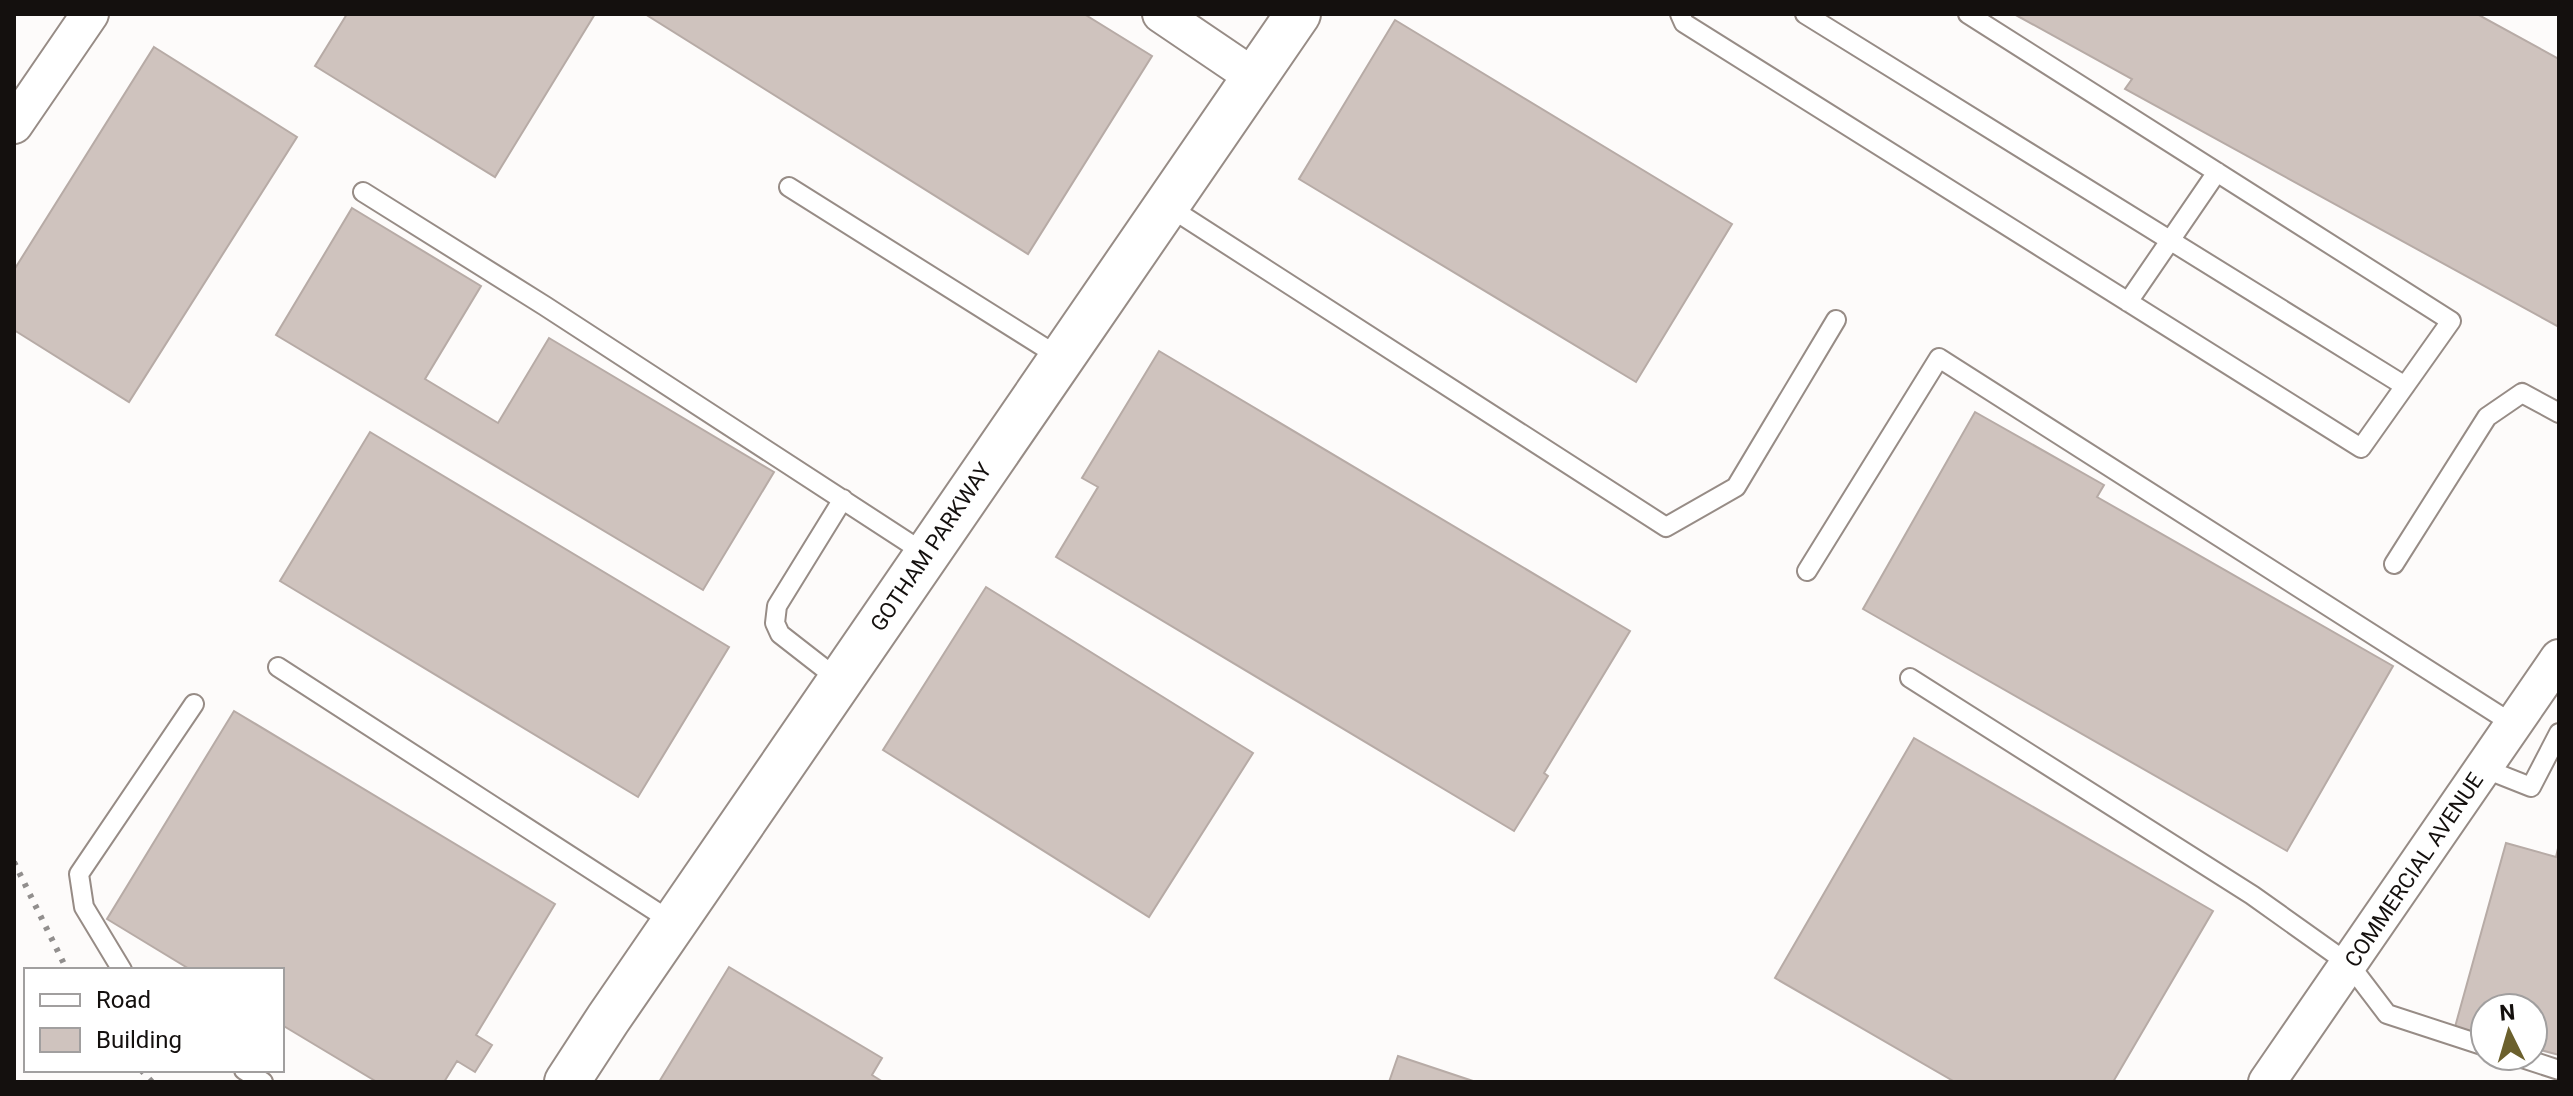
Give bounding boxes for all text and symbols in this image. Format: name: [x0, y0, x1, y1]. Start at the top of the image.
street label: GOTHAM PARKWAY: [865, 457, 997, 636]
street label: COMMERCIAL AVENUE: [2340, 768, 2488, 972]
legend: [24, 968, 284, 1072]
text: Road: [96, 986, 151, 1014]
north arrow: [2469, 992, 2549, 1072]
text: N: [2498, 999, 2516, 1026]
text: Building: [96, 1026, 182, 1054]

